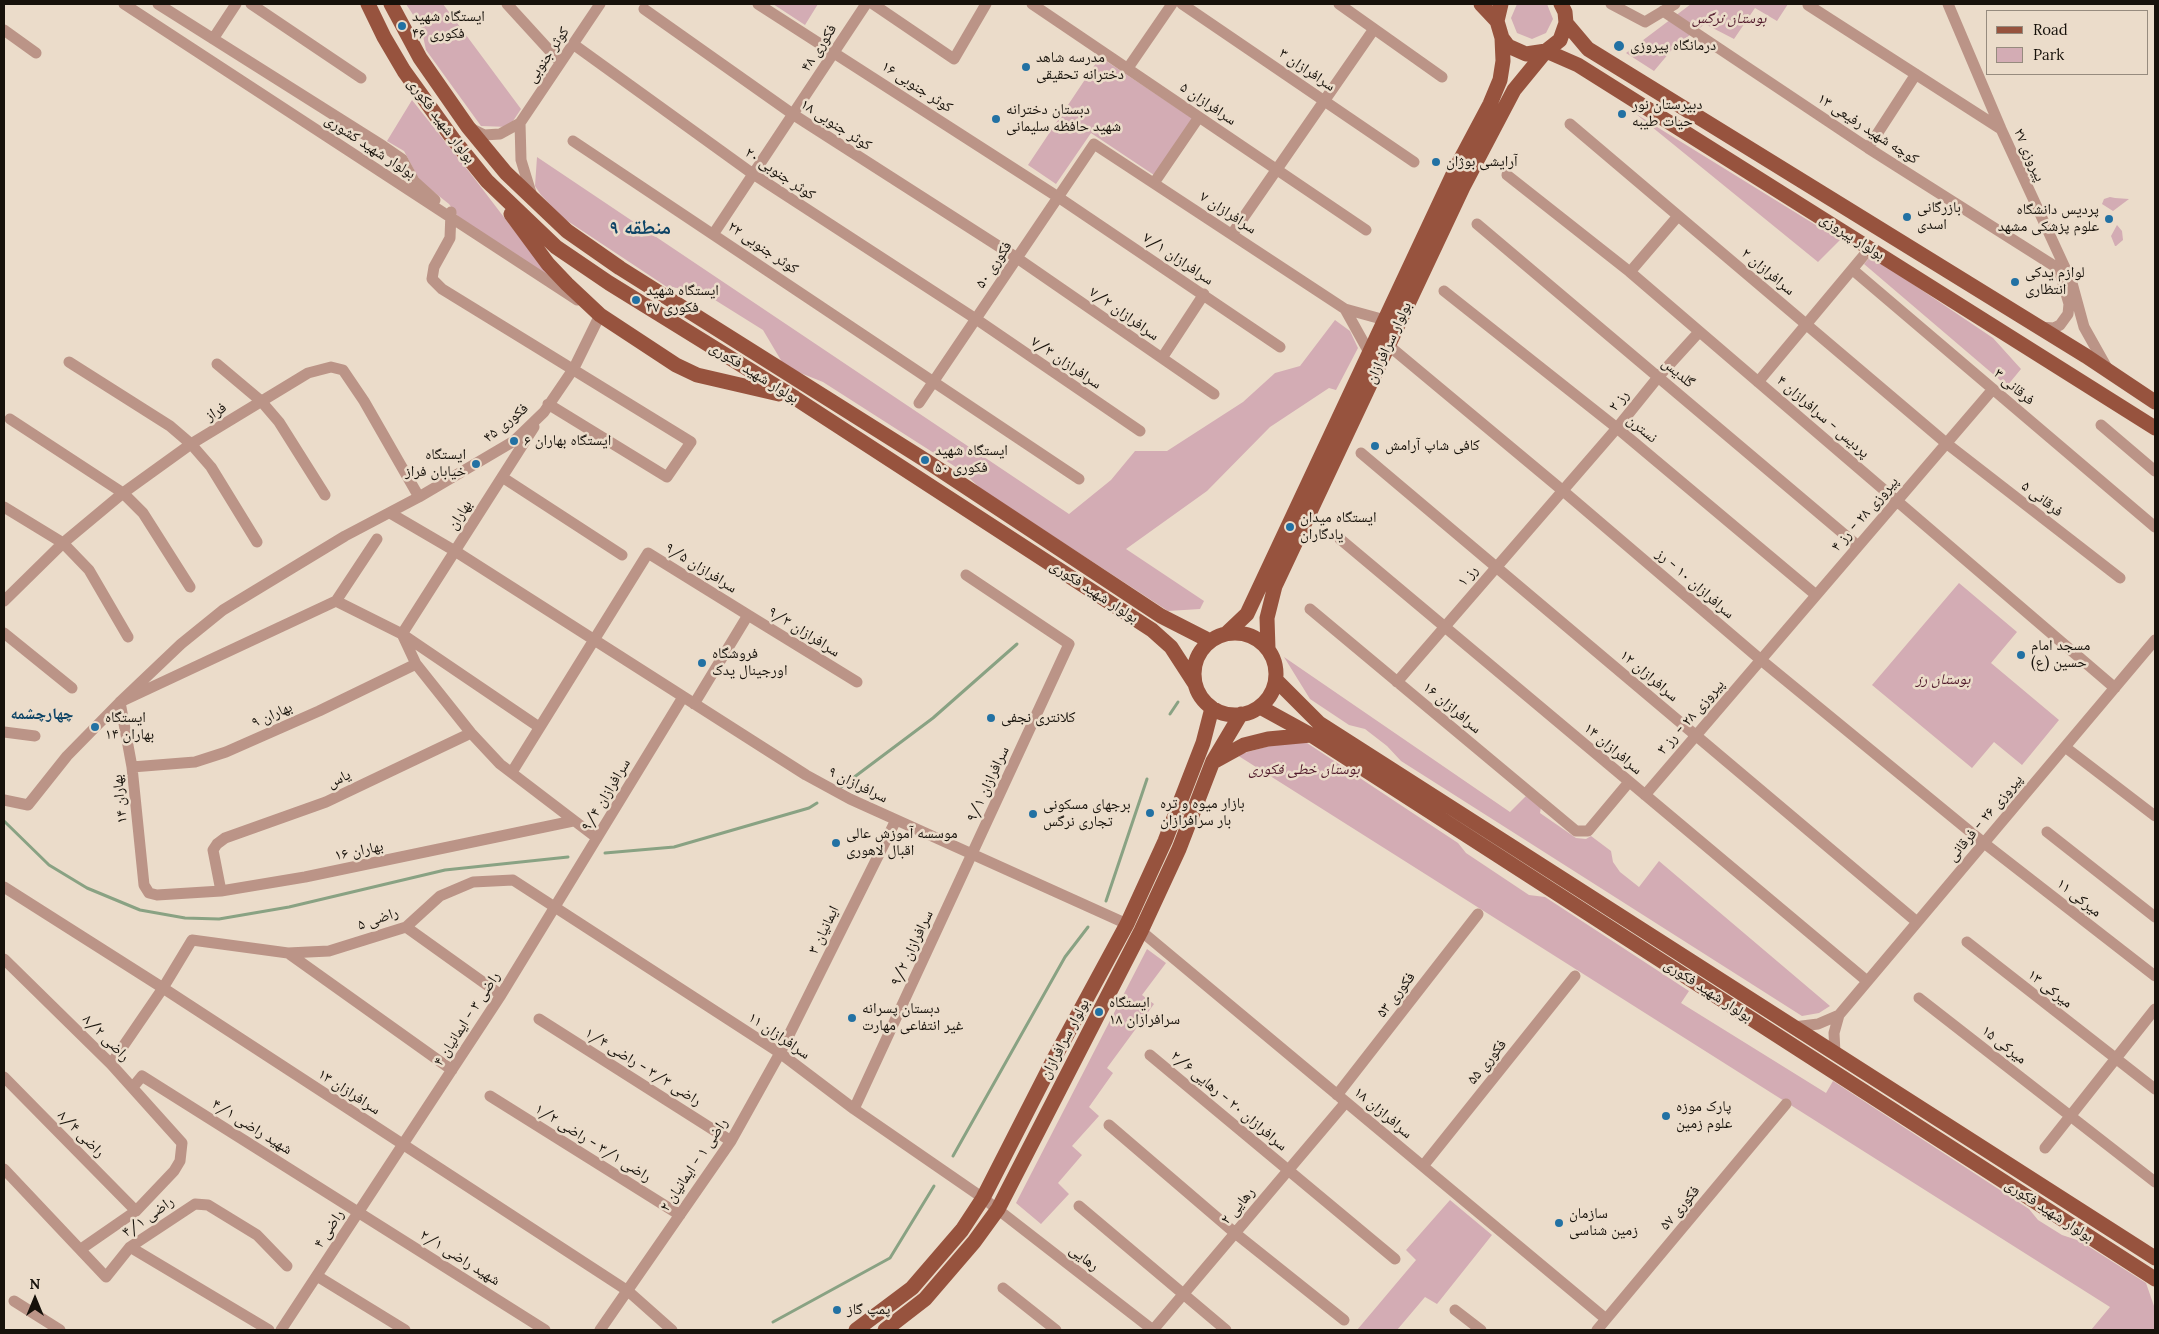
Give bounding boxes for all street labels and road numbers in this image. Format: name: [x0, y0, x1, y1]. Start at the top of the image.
street label: فکوری ۴۸: [797, 21, 841, 75]
street label: کوثر جنوبی: [523, 24, 573, 86]
street label: سرافرازان ۳: [1275, 45, 1339, 95]
street label: کوثر جنوبی ۱۶: [878, 57, 956, 117]
street label: بولوار شهید فکوری: [403, 75, 479, 167]
street label: سرافرازان ۵: [1176, 79, 1240, 129]
street label: کوچه شهید رفیعی ۱۳: [1814, 90, 1922, 168]
street label: کوثر جنوبی ۱۸: [797, 95, 875, 155]
street label: بولوار شهید کشوری: [321, 111, 419, 183]
street label: پیروزی ۲۷: [2009, 126, 2049, 184]
street label: کوثر جنوبی ۲۰: [741, 144, 819, 204]
street label: سرافرازان ۷: [1196, 188, 1260, 238]
street label: بولوار پیروزی: [1816, 210, 1888, 264]
street label: کوثر جنوبی ۲۲: [724, 218, 802, 278]
street label: سرافرازان ۷/۱: [1139, 229, 1217, 289]
street label: فکوری ۵۰: [972, 238, 1016, 292]
street label: سرافرازان ۲: [1738, 244, 1798, 300]
street label: سرافرازان ۷/۲: [1086, 283, 1162, 345]
street label: بولوار سرافرازان: [1362, 299, 1416, 387]
street label: سرافرازان ۷/۳: [1027, 333, 1105, 393]
street label: بولوار شهید فکوری: [706, 338, 802, 408]
street label: گلدیس: [1658, 354, 1698, 392]
street label: فرقانی ۳: [1990, 365, 2038, 409]
street label: پردیس - سرافرازان ۴: [1773, 372, 1873, 462]
street label: رز ۲: [1605, 387, 1633, 415]
street label: فراز: [202, 399, 230, 425]
street label: فکوری ۴۵: [480, 399, 532, 447]
street label: نسترن: [1623, 411, 1661, 447]
street label: پیروزی ۲۸ - رز ۴: [1828, 473, 1902, 555]
street label: فرقانی ۵: [2018, 477, 2066, 521]
street label: بهاران: [444, 497, 476, 533]
street label: سرافرازان ۹/۵: [662, 539, 740, 597]
street label: سرافرازان ۱۰ - رز: [1652, 545, 1738, 623]
street label: بولوار شهید فکوری: [1046, 557, 1142, 627]
street label: رز ۱: [1454, 562, 1482, 590]
street label: سرافرازان ۹/۳: [765, 603, 843, 661]
street label: سرافرازان ۱۲: [1616, 646, 1682, 706]
street label: پیروزی ۲۸ - رز ۳: [1654, 676, 1728, 758]
street label: سرافرازان ۱۶: [1419, 678, 1485, 738]
street label: بهاران ۹: [249, 698, 295, 732]
street label: سرافرازان ۱۴: [1580, 719, 1646, 779]
street label: سرافرازان ۹/۱: [963, 743, 1013, 825]
street label: سرافرازان ۹/۴: [577, 756, 635, 834]
street label: سرافرازان ۹: [825, 763, 891, 807]
street label: یاس: [324, 766, 354, 792]
street label: پیروزی ۲۶ - فرقانی: [1943, 771, 2027, 865]
street label: بهاران ۱۴: [108, 774, 132, 824]
street label: بهاران ۱۶: [333, 837, 385, 865]
street label: میرکی ۱۱: [2053, 875, 2105, 921]
street label: ایمانیان ۳: [805, 903, 843, 957]
street label: راضی ۵: [355, 904, 401, 934]
street label: سرافرازان ۹/۲: [887, 907, 937, 989]
street label: بولوار شهید فکوری: [1660, 956, 1756, 1026]
street label: میرکی ۱۳: [2024, 966, 2076, 1012]
street label: راضی ۳ - ایمانیان ۴: [430, 968, 504, 1070]
street label: فکوری ۵۳: [1373, 969, 1419, 1021]
street label: بولوار سرافرازان: [1036, 996, 1094, 1082]
street label: سرافرازان ۱۱: [745, 1009, 813, 1063]
street label: راضی ۸/۲: [79, 1011, 133, 1065]
street label: میرکی ۱۵: [1978, 1022, 2030, 1068]
street label: راضی ۳/۳ - راضی ۱/۴: [582, 1024, 704, 1110]
street label: فکوری ۵۵: [1463, 1036, 1511, 1088]
street label: سرافرازان ۲۰ - رهایی ۲/۶: [1167, 1047, 1291, 1155]
street label: سرافرازان ۱۳: [314, 1065, 384, 1119]
street label: سرافرازان ۱۸: [1350, 1083, 1416, 1143]
street label: شهید راضی ۴/۱: [209, 1095, 295, 1159]
street label: راضی ۳/۱ - راضی ۱/۲: [532, 1100, 654, 1186]
street label: راضی ۸/۴: [54, 1107, 108, 1161]
street label: راضی ۱ - ایمانیان ۲: [656, 1115, 732, 1215]
street label: بولوار شهید فکوری: [2001, 1176, 2097, 1246]
street label: فکوری ۵۷: [1656, 1182, 1704, 1234]
street label: رهایی ۲: [1217, 1184, 1259, 1228]
street label: راضی ۴/۱: [119, 1193, 177, 1241]
street label: راضی ۴: [310, 1206, 348, 1252]
street label: شهید راضی ۲/۱: [417, 1226, 503, 1290]
street label: رهایی: [1066, 1241, 1102, 1275]

